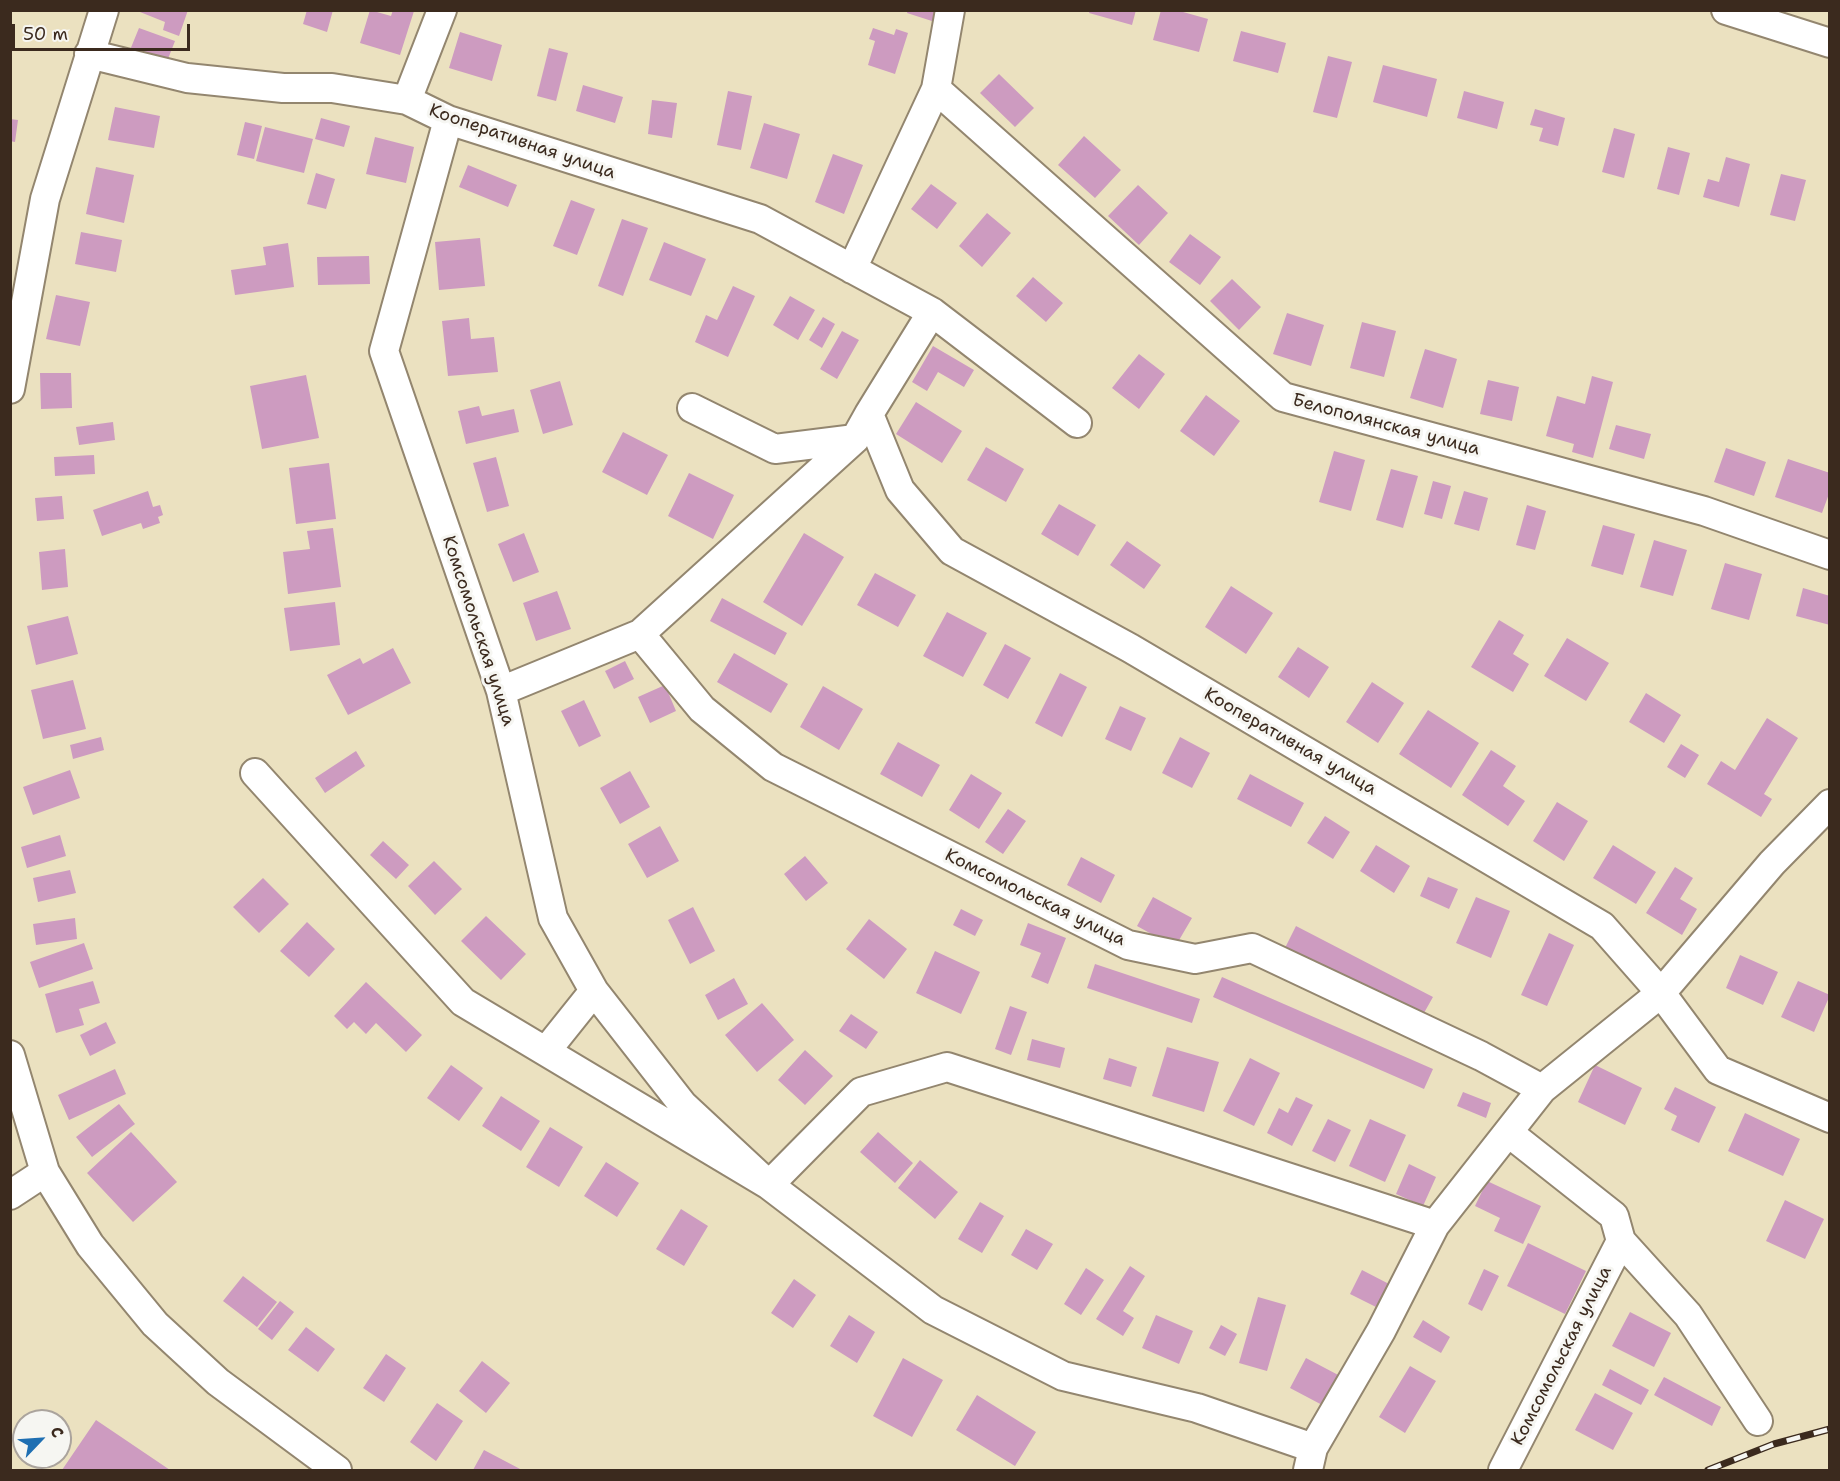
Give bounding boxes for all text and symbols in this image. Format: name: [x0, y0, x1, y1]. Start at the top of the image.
scale bar: [15, 12, 194, 50]
text: 50 m: [23, 22, 68, 46]
street label: Кооперативная улица: [426, 100, 618, 184]
street label: Белополянская улица: [1290, 390, 1482, 460]
street label: Комсомольская улица: [437, 533, 519, 729]
street label: Кооперативная улица: [1200, 684, 1380, 800]
street label: Комсомольская улица: [941, 845, 1129, 951]
street label: Комсомольская улица: [1507, 1263, 1617, 1449]
north arrow: [12, 1409, 72, 1469]
text: С: [45, 1423, 69, 1441]

